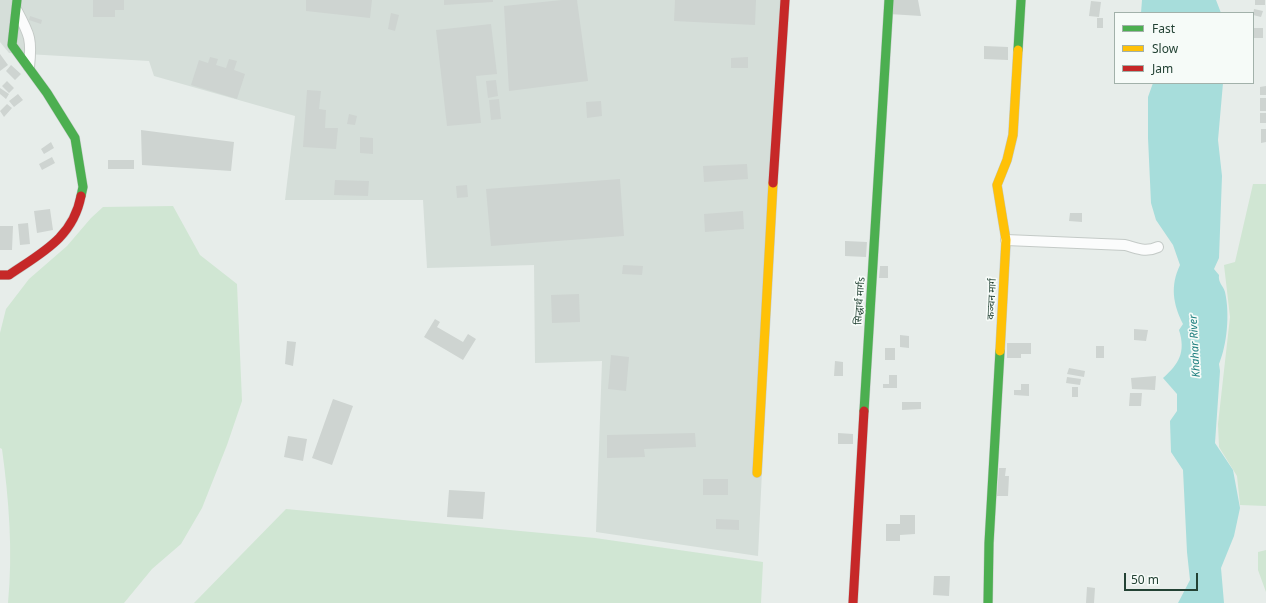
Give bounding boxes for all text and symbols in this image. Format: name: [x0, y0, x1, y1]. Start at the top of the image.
legend: [1114, 12, 1254, 84]
text: Fast: [1152, 20, 1175, 37]
text: Slow: [1152, 40, 1178, 57]
text: Jam: [1152, 60, 1173, 77]
street label: सिद्धार्थ मार्गs: [852, 277, 868, 325]
street label: कञ्चन मार्ग: [985, 278, 999, 320]
water label: Khahar River: [1187, 314, 1203, 378]
scale bar: [1126, 565, 1200, 591]
text: 50 m: [1131, 571, 1159, 588]

